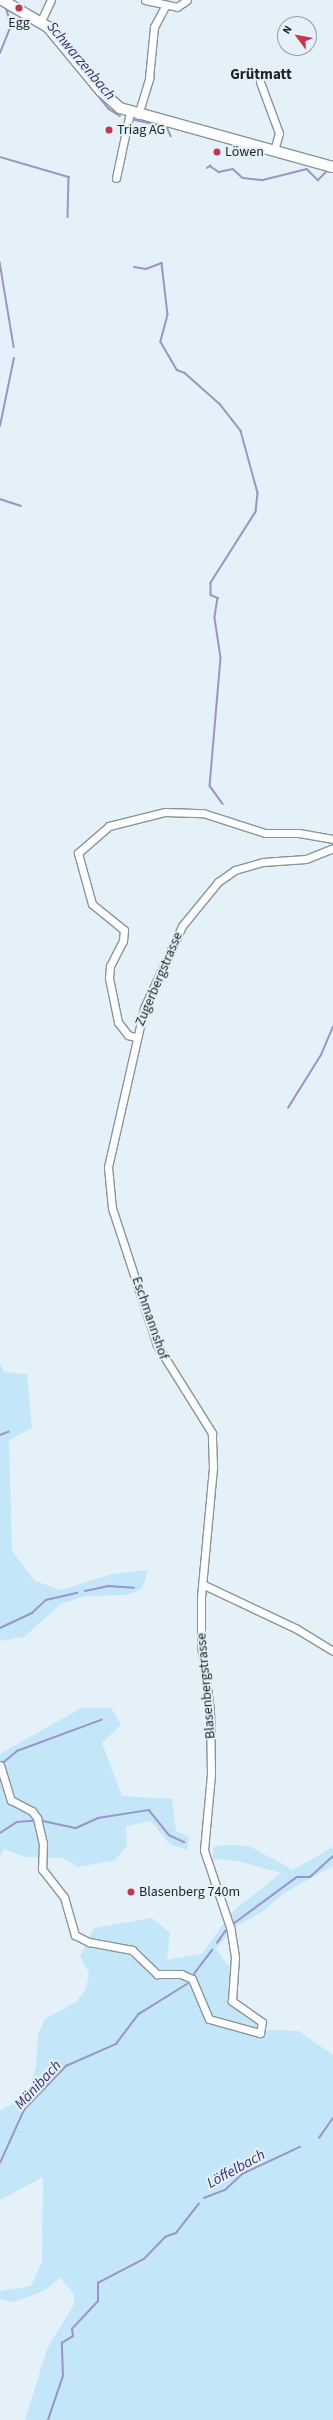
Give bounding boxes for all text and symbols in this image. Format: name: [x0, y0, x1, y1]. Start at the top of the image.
marker: Egg: [14, 3, 24, 13]
place label: Egg: [8, 15, 30, 31]
north arrow: [277, 16, 317, 56]
water label: Schwarzenbach: [43, 18, 119, 104]
text: N: [279, 23, 296, 37]
district label: Grütmatt: [230, 66, 292, 84]
place label: Triag AG: [117, 122, 165, 138]
marker: Triag AG: [104, 125, 114, 135]
place label: Löwen: [225, 144, 264, 160]
marker: Löwen: [212, 147, 222, 157]
street label: Zugerbergstrasse: [132, 929, 186, 1029]
street label: Eschmannshof: [128, 1274, 172, 1362]
street label: Blasenbergstrasse: [193, 1632, 219, 1740]
place label: Blasenberg 740m: [139, 1884, 240, 1900]
marker: Blasenberg 740m: [126, 1887, 136, 1897]
water label: Mänibach: [11, 2057, 65, 2113]
water label: Löffelbach: [204, 2146, 268, 2192]

